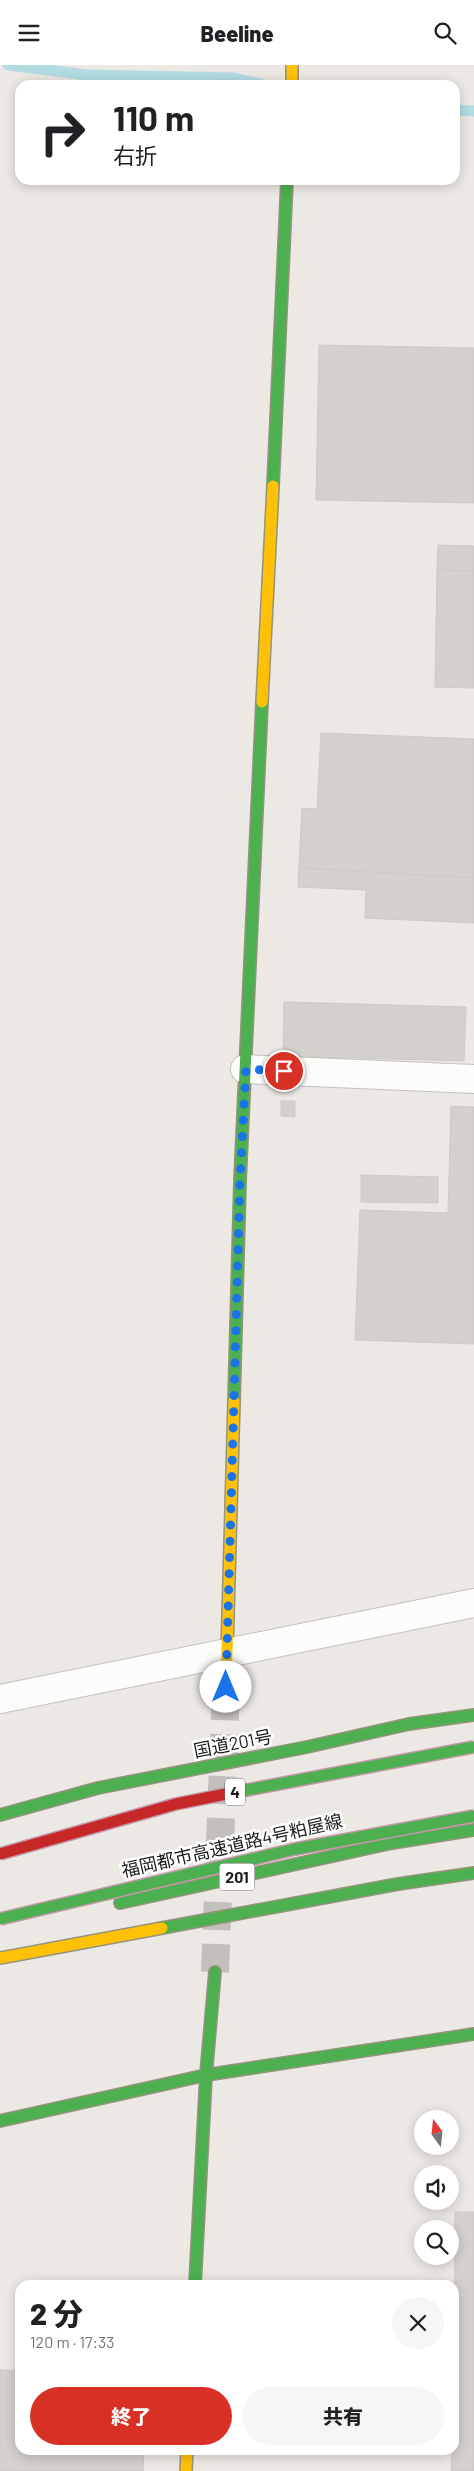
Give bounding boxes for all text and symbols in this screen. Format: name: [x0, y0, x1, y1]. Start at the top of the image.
icon: menu: [15, 19, 43, 47]
icon: search: [431, 19, 459, 47]
text: Beeline: [200, 20, 274, 46]
text: 110 m: [113, 96, 194, 138]
icon: right: [30, 100, 95, 165]
text: 右折: [113, 142, 157, 168]
pin: [263, 1050, 305, 1092]
icon: arrive: [270, 1057, 298, 1085]
position arrow: [199, 1660, 251, 1712]
street label: 国道201号: [192, 1725, 274, 1761]
road number: 4: [225, 1779, 245, 1805]
street label: 福岡都市高速道路4号粕屋線: [119, 1809, 344, 1881]
road number: 201: [220, 1863, 254, 1890]
north arrow: [414, 2110, 459, 2155]
map controls: [414, 2110, 459, 2265]
button: sound: [414, 2165, 459, 2210]
button: search: [414, 2220, 459, 2265]
text: 2 分: [30, 2295, 83, 2331]
button: close: [392, 2297, 444, 2349]
text: 120 m · 17:33: [30, 2332, 114, 2351]
button: 終了: [30, 2387, 232, 2445]
button: 共有: [242, 2387, 444, 2445]

